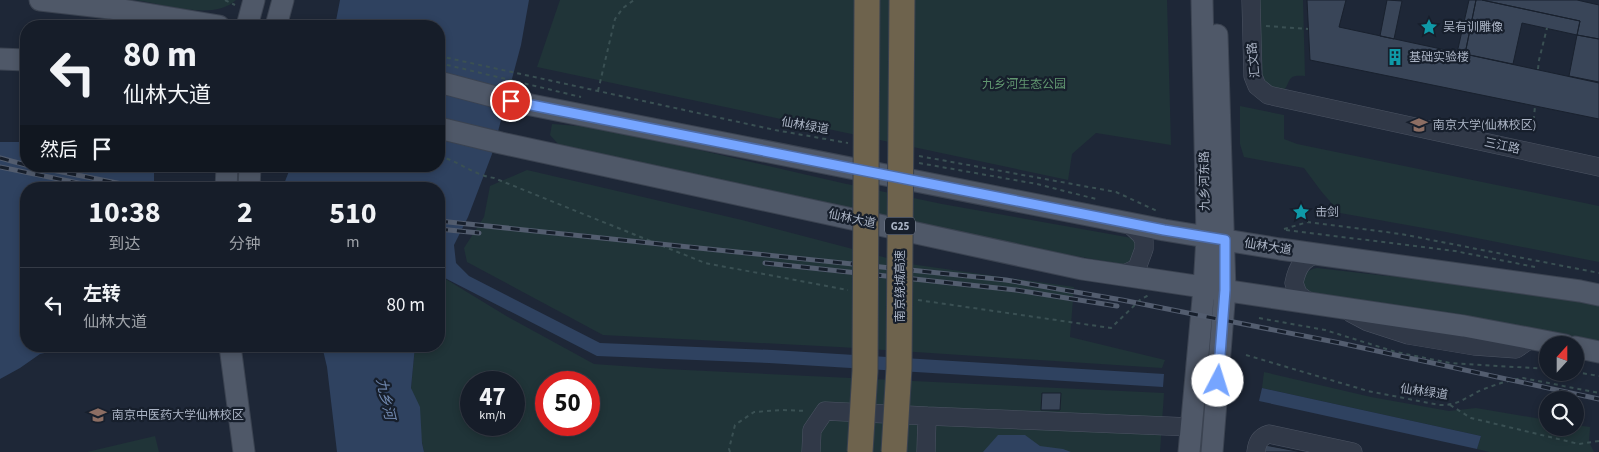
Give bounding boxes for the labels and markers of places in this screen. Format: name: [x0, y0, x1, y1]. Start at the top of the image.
place icon: 吴有训雕像: [1419, 17, 1439, 37]
place label: 吴有训雕像: [1443, 19, 1503, 36]
building icon: 基础实验楼: [1385, 47, 1405, 67]
place label: 基础实验楼: [1409, 49, 1469, 66]
pin: [490, 80, 532, 122]
school or university icon: 南京大学(仙林校区): [1409, 115, 1429, 135]
place label: 南京大学(仙林校区): [1433, 117, 1536, 134]
place icon: 击剑: [1291, 202, 1311, 222]
place label: 击剑: [1315, 204, 1339, 221]
school or university icon: 南京中医药大学仙林校区: [88, 405, 108, 425]
place label: 南京中医药大学仙林校区: [112, 407, 244, 424]

